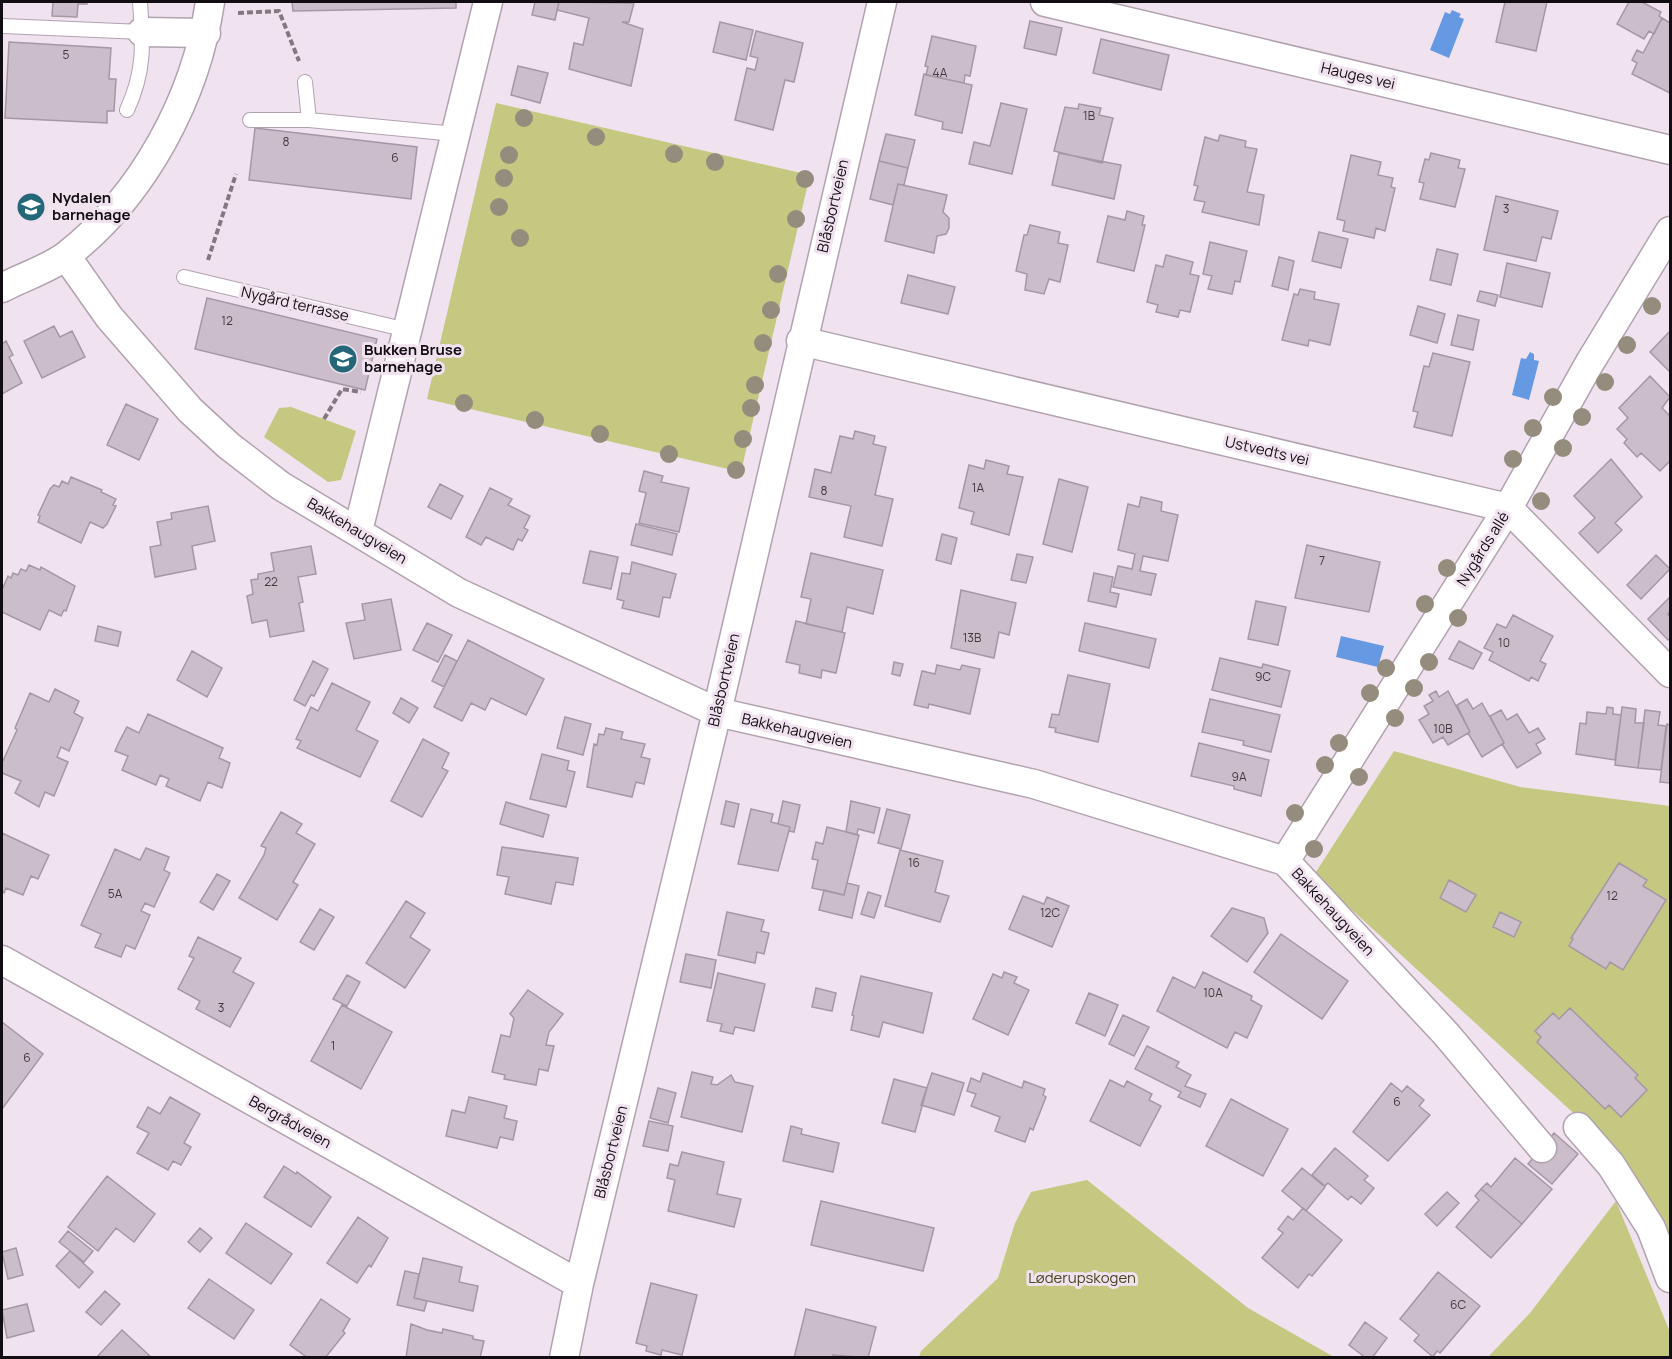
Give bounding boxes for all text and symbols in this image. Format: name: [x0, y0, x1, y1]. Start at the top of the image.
house number: 5: [63, 46, 70, 63]
street label: Hauges vei: [1319, 57, 1397, 94]
house number: 4A: [933, 64, 948, 81]
house number: 1B: [1083, 107, 1095, 124]
house number: 8: [283, 133, 290, 150]
house number: 6: [391, 149, 399, 166]
street label: Blåsbortveien: [812, 157, 853, 255]
place label: Nydalen barnehage: [52, 187, 130, 225]
school or university icon: Nydalen barnehage: [15, 191, 47, 223]
house number: 3: [1503, 200, 1509, 217]
street label: Nygård terrasse: [239, 281, 351, 326]
house number: 12: [221, 312, 233, 329]
place label: Bukken Bruse barnehage: [364, 339, 462, 377]
school or university icon: Bukken Bruse barnehage: [327, 343, 359, 375]
street label: Ustvedts vei: [1223, 431, 1311, 470]
house number: 1A: [972, 479, 985, 496]
house number: 8: [821, 482, 828, 499]
street label: Bakkehaugveien: [303, 492, 411, 569]
street label: Nygårds allé: [1451, 507, 1514, 590]
house number: 7: [1319, 552, 1325, 569]
house number: 22: [264, 573, 278, 590]
house number: 13B: [963, 629, 981, 646]
street label: Blåsbortveien: [703, 631, 744, 729]
house number: 10: [1498, 634, 1510, 651]
house number: 9C: [1255, 668, 1271, 685]
street label: Bakkehaugveien: [740, 708, 855, 753]
house number: 10B: [1433, 720, 1453, 737]
house number: 9A: [1231, 768, 1247, 785]
house number: 16: [908, 854, 920, 871]
street label: Bakkehaugveien: [1287, 863, 1380, 960]
house number: 5A: [108, 885, 123, 902]
house number: 12: [1606, 887, 1618, 904]
house number: 12C: [1040, 904, 1060, 921]
house number: 10A: [1203, 984, 1223, 1001]
house number: 3: [218, 999, 224, 1016]
house number: 1: [331, 1037, 335, 1054]
house number: 6: [23, 1049, 31, 1066]
street label: Bergrådveien: [245, 1090, 335, 1153]
house number: 6: [1393, 1093, 1401, 1110]
street label: Blåsbortveien: [589, 1103, 632, 1201]
park label: Løderupskogen: [1028, 1267, 1136, 1288]
house number: 6C: [1450, 1296, 1466, 1313]

